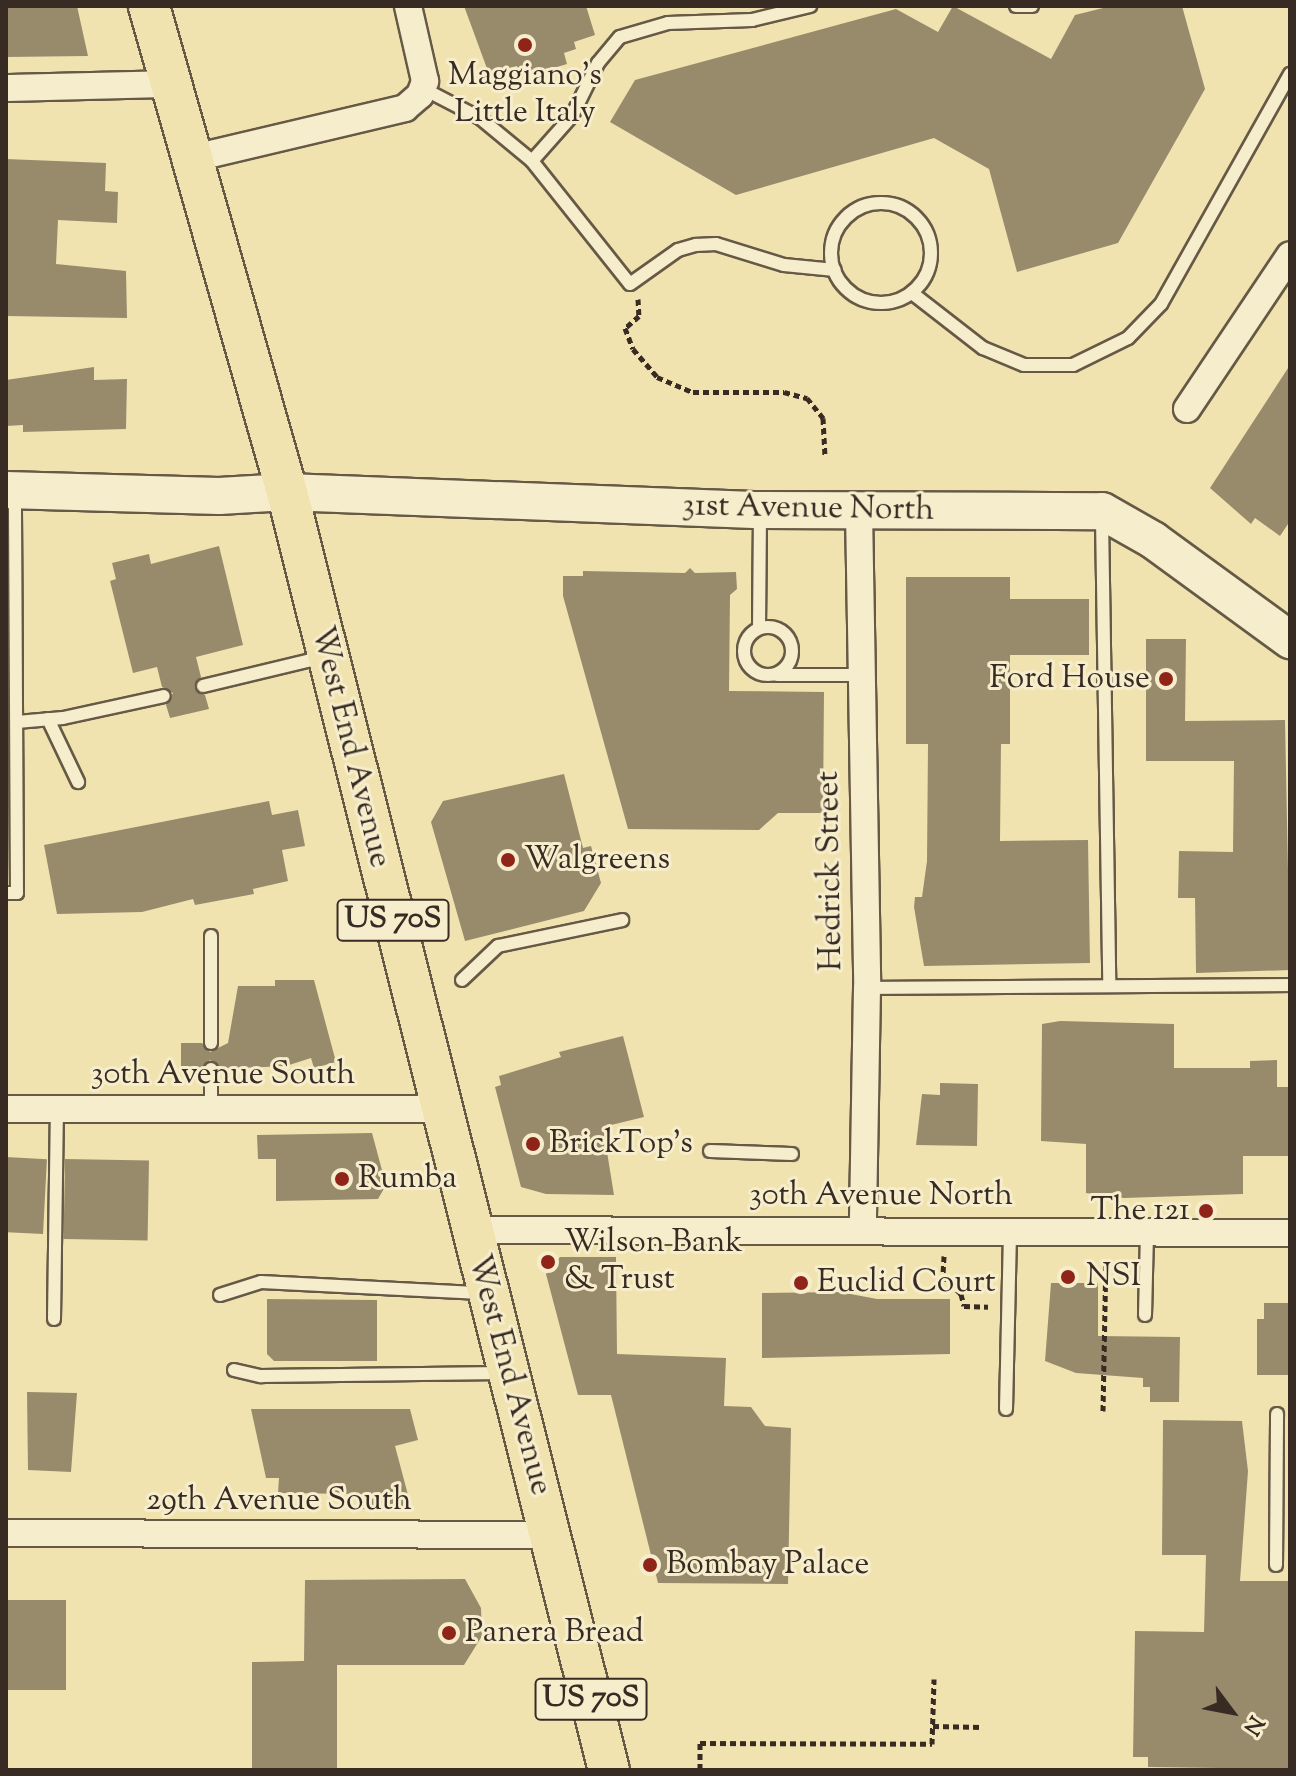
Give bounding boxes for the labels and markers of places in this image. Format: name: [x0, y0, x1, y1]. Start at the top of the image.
marker: Maggiano's Little Italy: [516, 36, 534, 54]
place label: Maggiano's Little Italy: [448, 58, 602, 133]
place label: Ford House: [990, 660, 1150, 698]
marker: Ford House: [1157, 670, 1175, 688]
place label: Walgreens: [524, 841, 670, 879]
marker: Walgreens: [499, 851, 517, 869]
place label: BrickTop's: [549, 1125, 693, 1163]
marker: BrickTop's: [524, 1135, 542, 1153]
place label: Rumba: [358, 1160, 457, 1198]
marker: Rumba: [333, 1170, 351, 1188]
place label: The 121: [1091, 1192, 1190, 1230]
marker: The 121: [1197, 1202, 1215, 1220]
place label: Wilson Bank & Trust: [564, 1225, 743, 1300]
marker: Wilson Bank & Trust: [539, 1253, 557, 1271]
place label: NSI: [1086, 1258, 1141, 1296]
place label: Euclid Court: [817, 1264, 996, 1302]
marker: NSI: [1057, 1266, 1079, 1288]
marker: Euclid Court: [792, 1274, 810, 1292]
place label: Bombay Palace: [666, 1546, 869, 1584]
marker: Bombay Palace: [641, 1556, 659, 1574]
place label: Panera Bread: [465, 1614, 644, 1652]
marker: Panera Bread: [440, 1624, 458, 1642]

